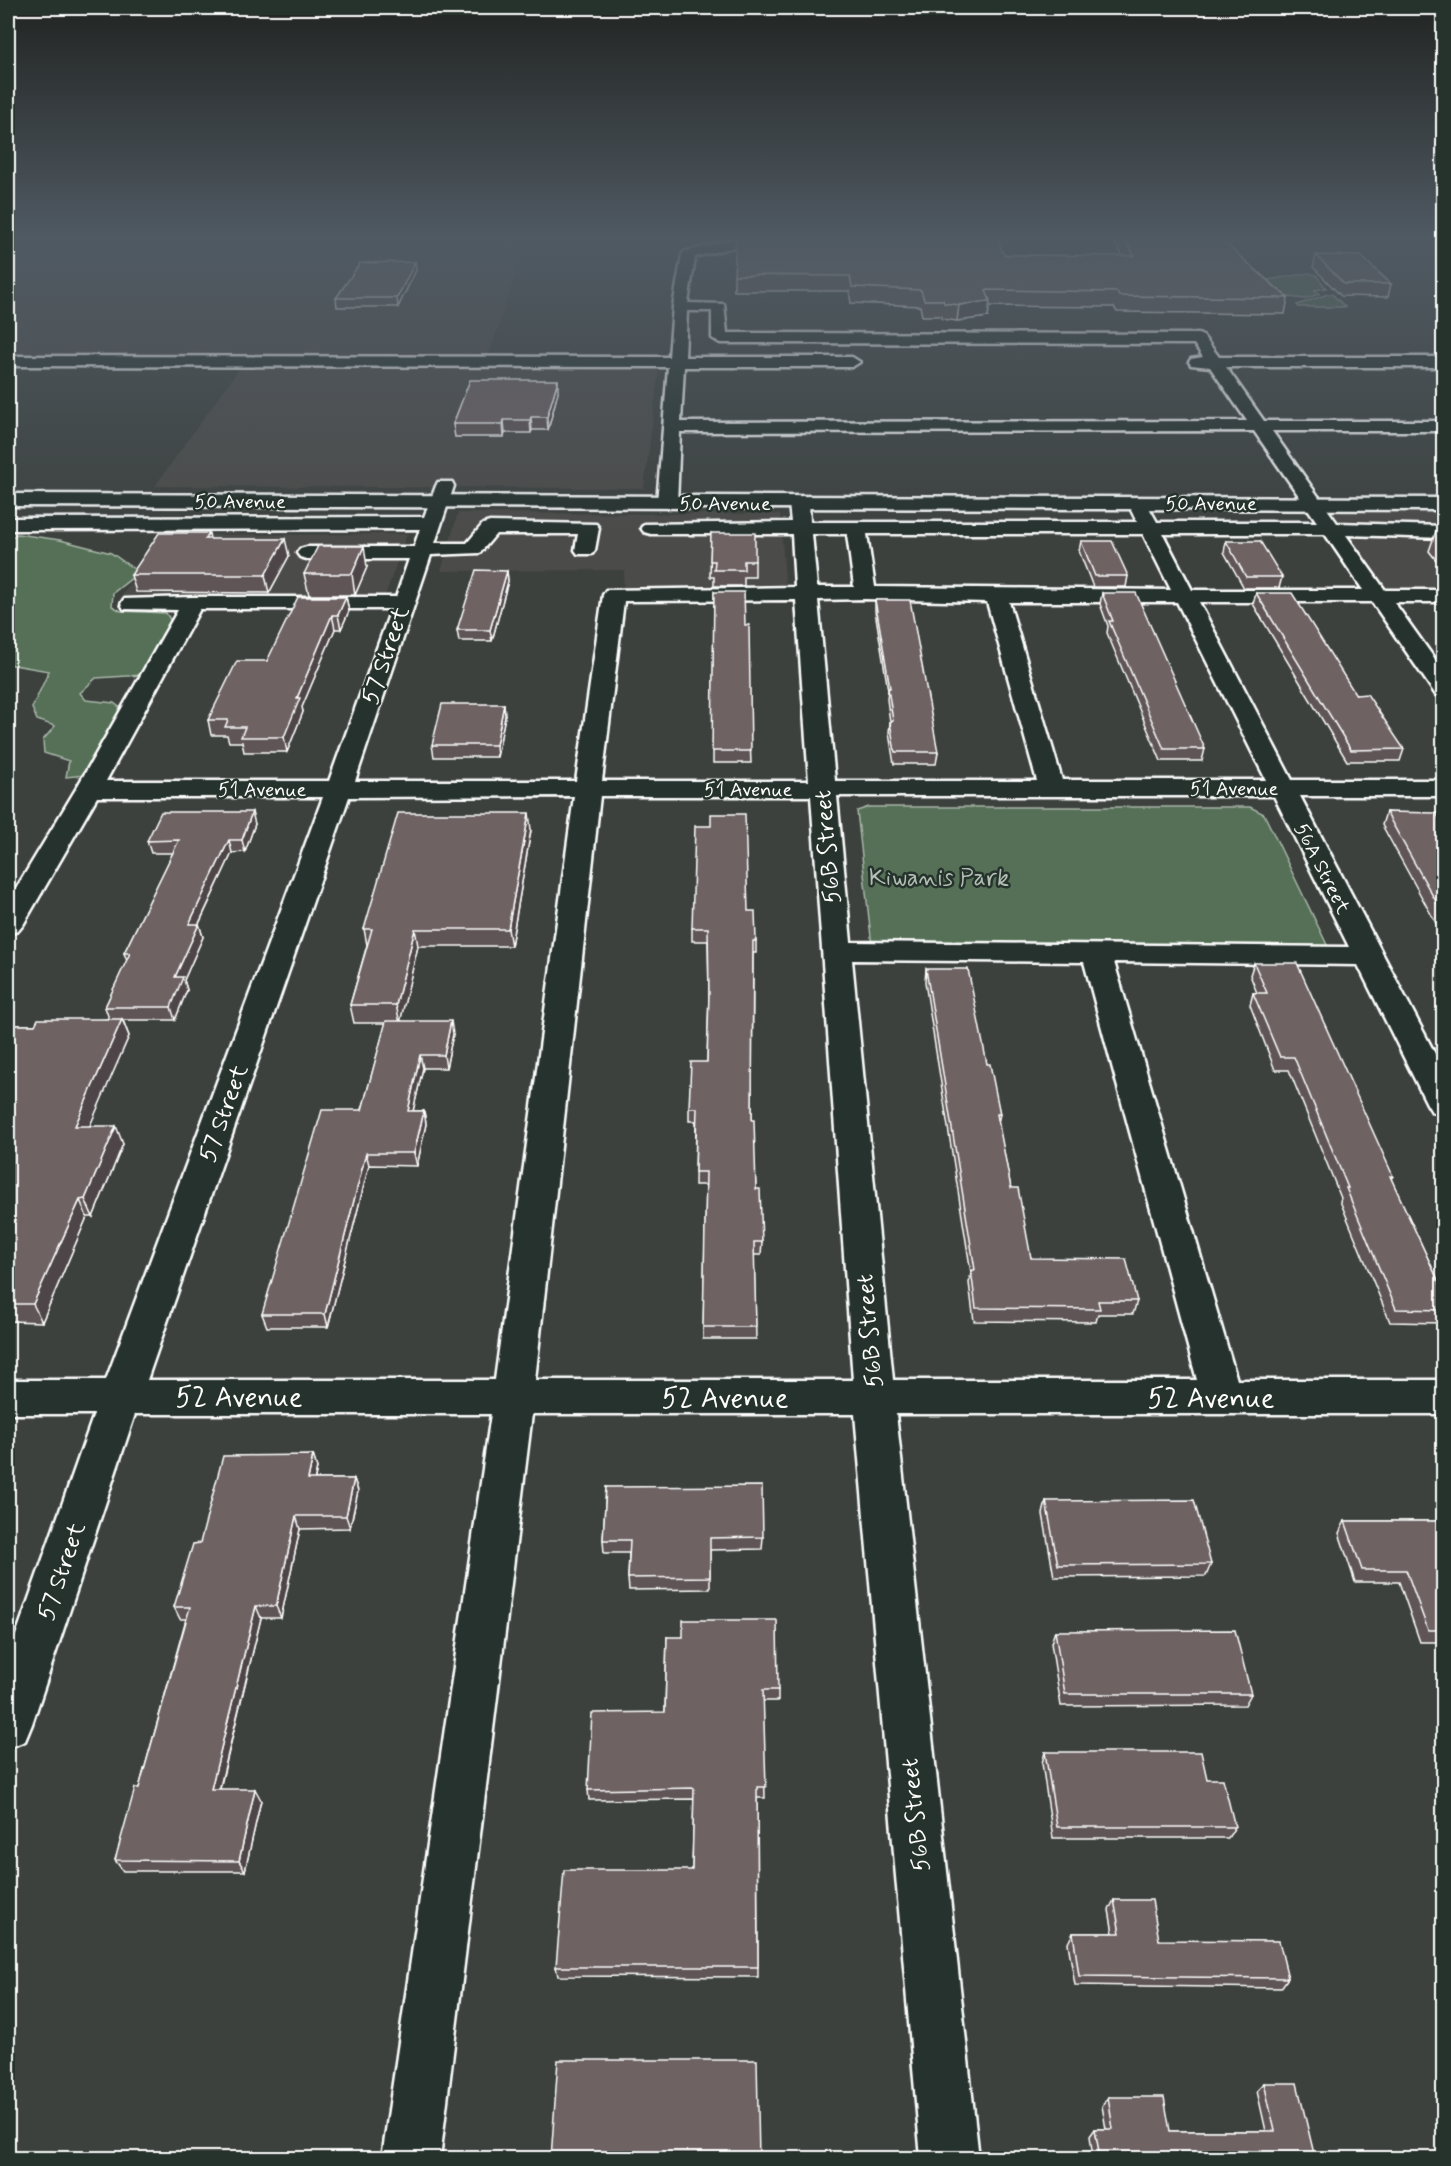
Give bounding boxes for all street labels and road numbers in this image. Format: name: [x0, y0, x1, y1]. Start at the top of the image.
street label: 50 Avenue: [194, 489, 286, 516]
street label: 50 Avenue: [679, 491, 771, 518]
street label: 50 Avenue: [1165, 491, 1257, 518]
street label: 57 Street: [355, 602, 418, 709]
street label: 51 Avenue: [1190, 776, 1278, 803]
street label: 51 Avenue: [218, 777, 306, 804]
street label: 51 Avenue: [704, 777, 792, 804]
street label: 56B Street: [808, 789, 849, 905]
street label: 56A Street: [1287, 819, 1356, 919]
street label: 57 Street: [192, 1060, 256, 1167]
street label: 56B Street: [850, 1273, 891, 1389]
street label: 52 Avenue: [176, 1380, 302, 1417]
street label: 52 Avenue: [662, 1381, 788, 1418]
street label: 52 Avenue: [1148, 1381, 1274, 1418]
street label: 57 Street: [31, 1518, 94, 1625]
street label: 56B Street: [895, 1757, 938, 1873]

